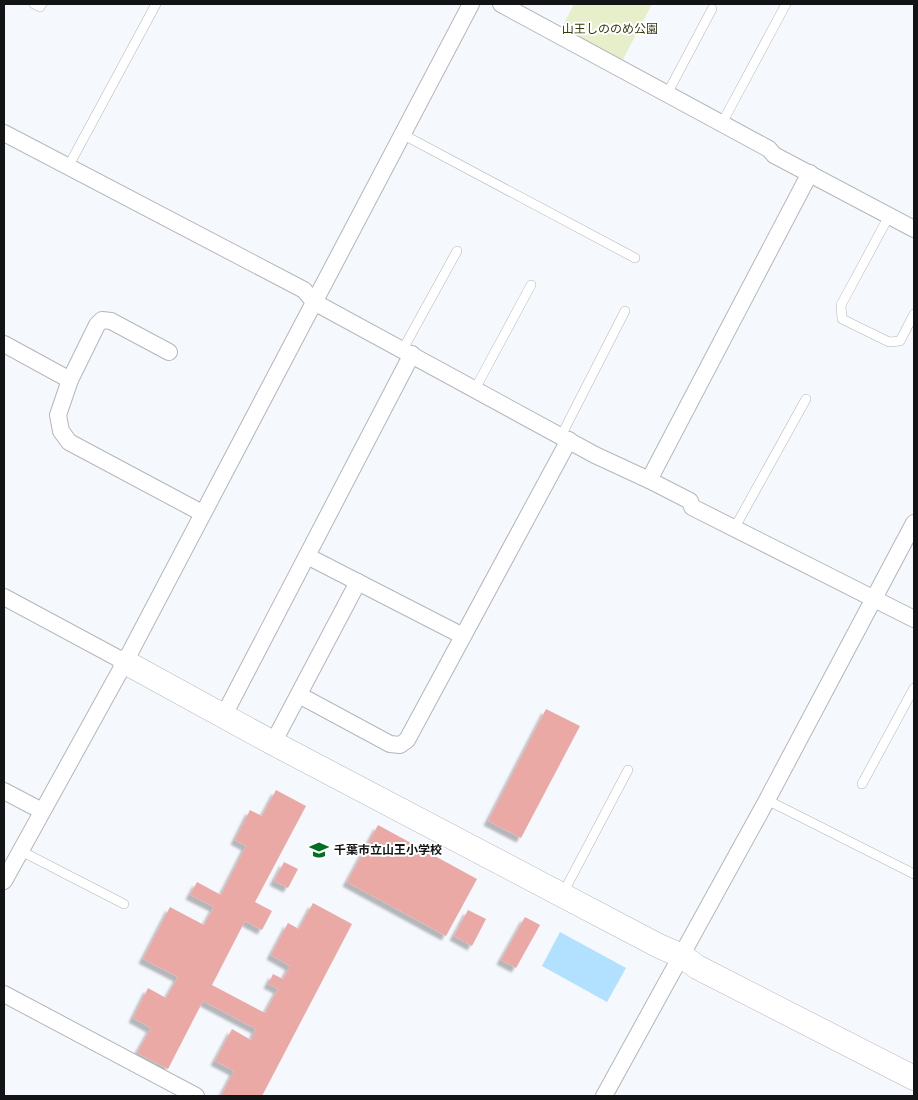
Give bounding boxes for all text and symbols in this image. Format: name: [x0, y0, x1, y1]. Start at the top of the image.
park label: 山王しののめ公園: [562, 21, 658, 37]
school or university icon: 千葉市立山王小学校: [308, 839, 330, 861]
place label: 千葉市立山王小学校: [334, 842, 442, 858]

